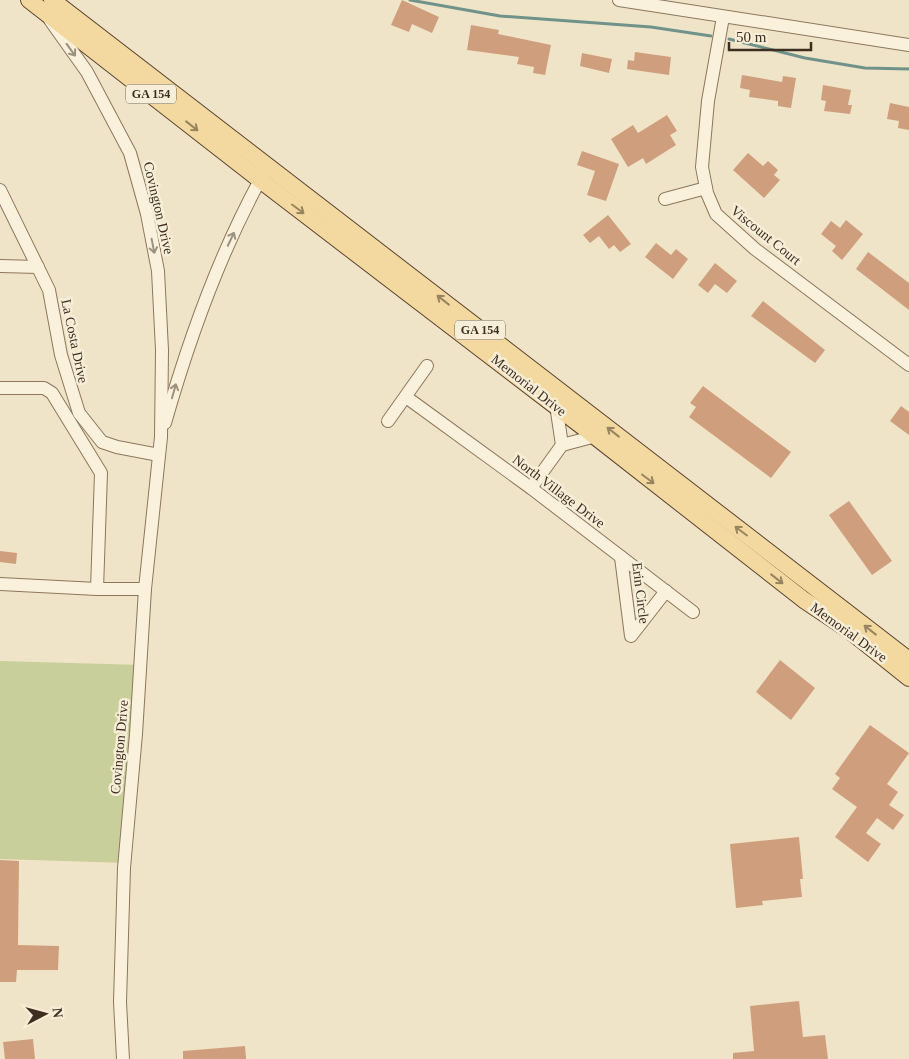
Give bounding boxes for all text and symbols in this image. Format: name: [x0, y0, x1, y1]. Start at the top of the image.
scale bar: [729, 20, 812, 52]
text: 50 m: [736, 29, 767, 45]
one-way arrow: [66, 43, 76, 57]
road number: GA 154: [126, 85, 176, 104]
one-way arrow: [185, 120, 198, 131]
street label: Covington Drive: [141, 160, 176, 256]
street label: Viscount Court: [728, 203, 804, 268]
one-way arrow: [291, 204, 305, 214]
one-way arrow: [227, 232, 237, 247]
one-way arrow: [149, 238, 159, 254]
one-way arrow: [436, 295, 449, 306]
street label: La Costa Drive: [58, 298, 91, 384]
road number: GA 154: [455, 320, 505, 340]
street label: Memorial Drive: [488, 352, 569, 419]
one-way arrow: [170, 383, 180, 399]
one-way arrow: [606, 427, 620, 437]
street label: North Village Drive: [510, 452, 608, 531]
one-way arrow: [641, 474, 655, 484]
one-way arrow: [735, 526, 748, 537]
street label: Erin Circle: [629, 561, 652, 625]
one-way arrow: [770, 573, 783, 584]
street label: Memorial Drive: [808, 600, 890, 665]
one-way arrow: [863, 625, 877, 635]
street label: Covington Drive: [108, 699, 131, 795]
north arrow: [20, 989, 70, 1039]
text: N: [49, 1007, 65, 1019]

